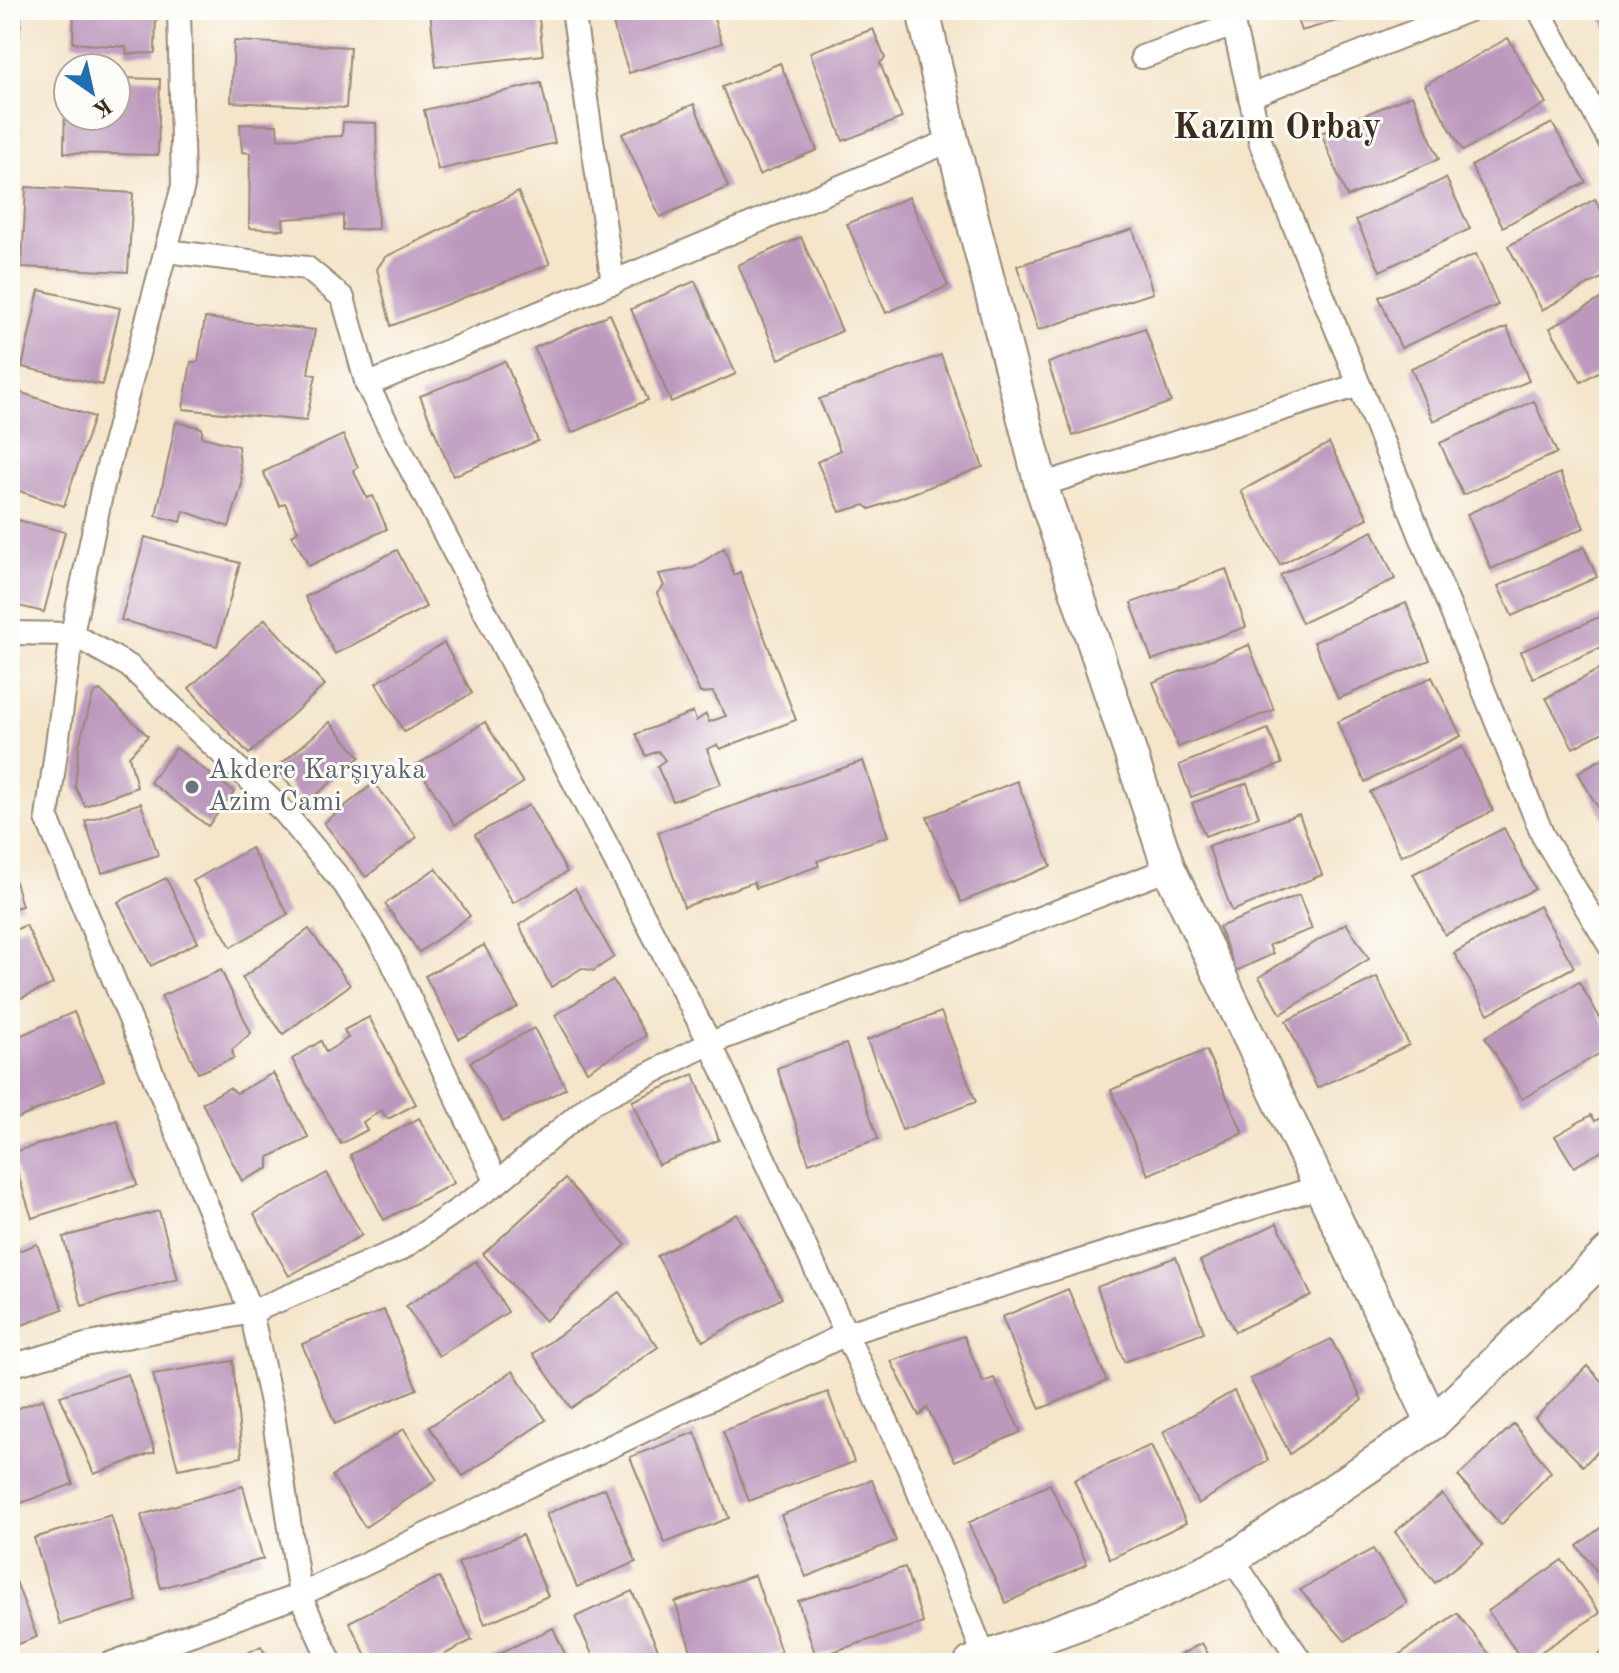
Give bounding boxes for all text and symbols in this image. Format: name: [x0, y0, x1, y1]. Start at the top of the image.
north arrow: [52, 52, 132, 132]
text: K: [89, 93, 115, 121]
district label: Kazım Orbay: [1173, 111, 1381, 147]
place label: Akdere Karşıyaka Azim Cami: [208, 757, 426, 817]
marker: Akdere Karşıyaka Azim Cami: [183, 778, 201, 796]

